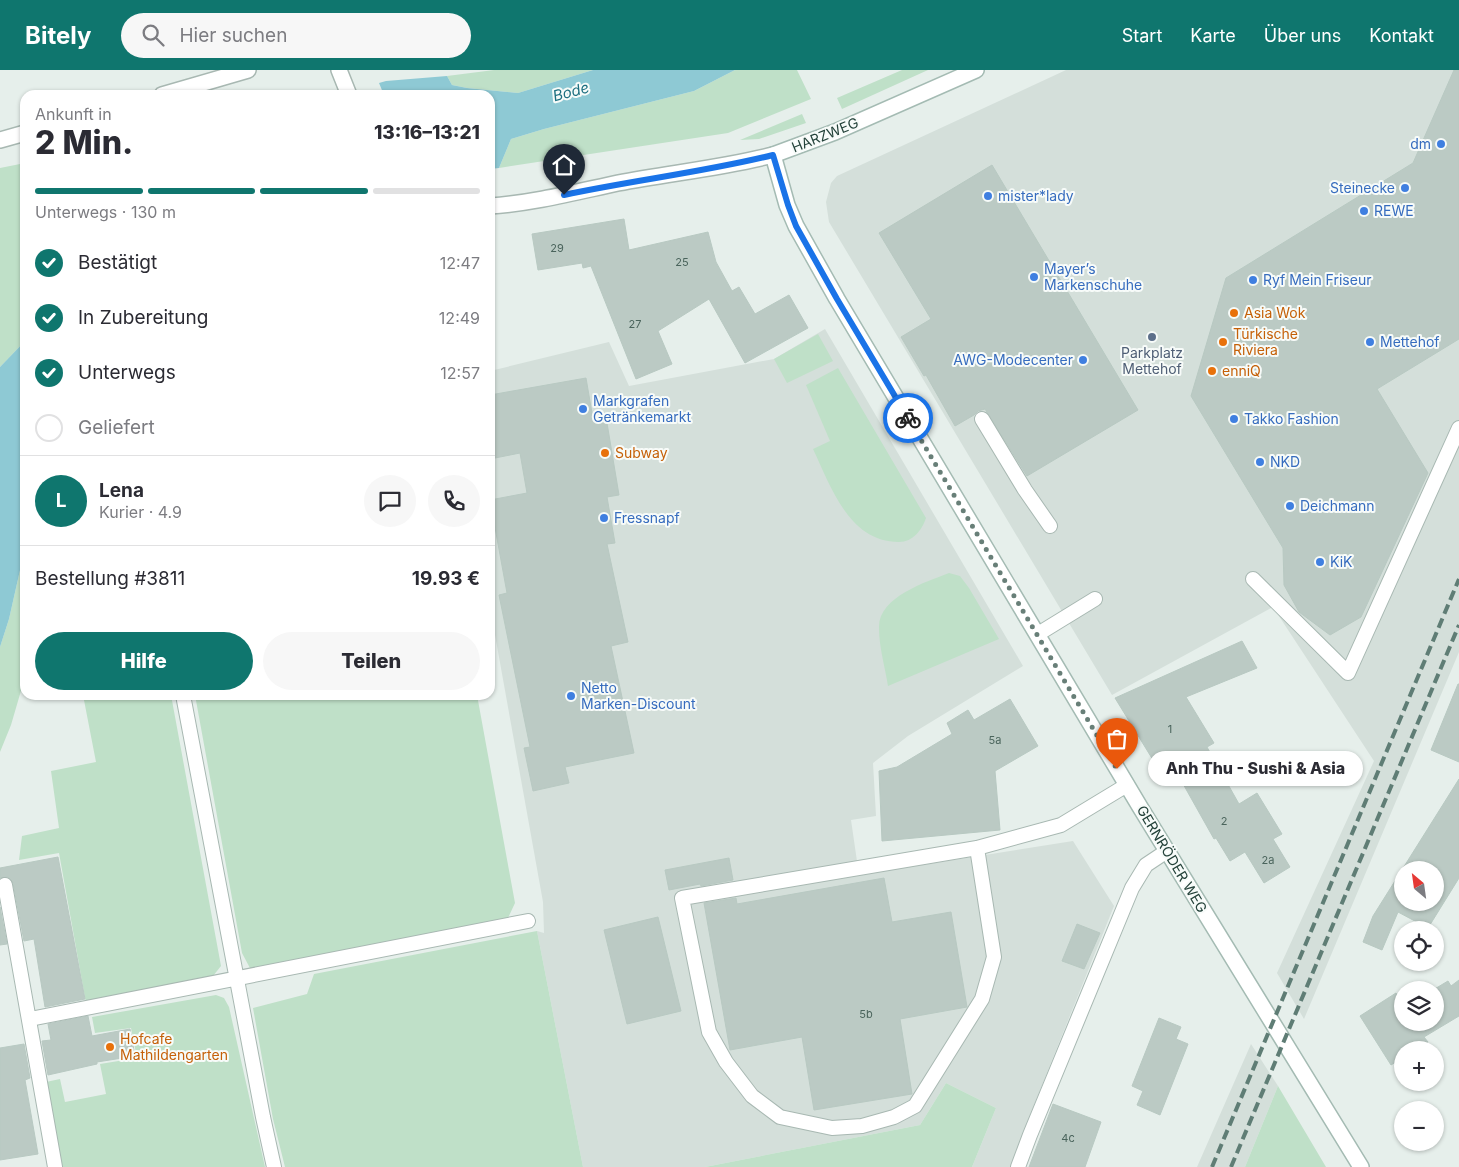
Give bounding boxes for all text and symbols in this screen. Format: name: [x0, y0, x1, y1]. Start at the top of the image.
search box: [121, 13, 471, 58]
text: Bitely: [25, 21, 91, 50]
icon: search: [139, 21, 167, 49]
text: Hier suchen: [179, 24, 287, 47]
text: Start: [1122, 25, 1162, 46]
text: Karte: [1190, 25, 1236, 46]
text: Über uns: [1264, 25, 1341, 46]
text: Kontakt: [1369, 25, 1434, 46]
water label: Bode: [551, 78, 591, 105]
text: Ankunft in: [35, 104, 112, 124]
street label: HARZWEG: [789, 113, 861, 156]
text: 13:16–13:21: [374, 121, 480, 144]
text: 2 Min.: [35, 123, 133, 162]
place label: dm: [1410, 135, 1431, 152]
marker: dm: [1435, 138, 1447, 150]
pin: [543, 144, 585, 195]
icon: home: [550, 151, 578, 179]
place label: Steinecke: [1330, 179, 1395, 196]
marker: Steinecke: [1399, 182, 1411, 194]
place label: mister*lady: [998, 187, 1074, 204]
marker: mister*lady: [982, 190, 994, 202]
text: Unterwegs · 130 m: [35, 202, 176, 222]
place label: REWE: [1374, 202, 1414, 219]
marker: REWE: [1358, 205, 1370, 217]
house number: 29: [550, 241, 564, 255]
icon: check: [35, 249, 63, 277]
text: Bestätigt: [78, 251, 157, 274]
text: 12:47: [440, 253, 480, 273]
house number: 25: [675, 255, 689, 269]
place label: Mayer’s Markenschuhe: [1044, 260, 1142, 293]
marker: Mayer’s Markenschuhe: [1028, 271, 1040, 283]
place label: Ryf Mein Friseur: [1263, 271, 1371, 288]
marker: Ryf Mein Friseur: [1247, 274, 1259, 286]
icon: check: [35, 304, 63, 332]
place label: Asia Wok: [1244, 304, 1306, 321]
text: In Zubereitung: [78, 306, 208, 329]
marker: Asia Wok: [1228, 307, 1240, 319]
text: 12:49: [439, 308, 480, 328]
house number: 27: [629, 317, 641, 331]
place label: Türkische Riviera: [1233, 325, 1298, 358]
marker: Parkplatz Mettehof: [1146, 331, 1158, 343]
place label: Mettehof: [1380, 333, 1440, 350]
marker: Türkische Riviera: [1217, 336, 1229, 348]
marker: Mettehof: [1364, 336, 1376, 348]
place label: Parkplatz Mettehof: [1121, 344, 1183, 377]
place label: AWG-Modecenter: [953, 351, 1073, 368]
marker: AWG-Modecenter: [1077, 354, 1089, 366]
icon: check: [35, 359, 63, 387]
text: Unterwegs: [78, 361, 176, 384]
place label: enniQ: [1222, 362, 1261, 379]
text: 12:57: [440, 363, 480, 383]
marker: enniQ: [1206, 365, 1218, 377]
place label: Markgrafen Getränkemarkt: [593, 392, 691, 425]
courier: [883, 393, 933, 443]
marker: Markgrafen Getränkemarkt: [577, 403, 589, 415]
icon: bike: [894, 404, 922, 432]
place label: Takko Fashion: [1244, 410, 1339, 427]
marker: Takko Fashion: [1228, 413, 1240, 425]
text: Geliefert: [78, 416, 155, 439]
place label: Subway: [615, 444, 668, 461]
marker: Subway: [599, 447, 611, 459]
place label: NKD: [1270, 453, 1300, 470]
marker: NKD: [1254, 456, 1266, 468]
button: chat: [364, 475, 416, 527]
button: phone: [428, 475, 480, 527]
text: Lena: [99, 479, 144, 502]
text: L: [56, 489, 66, 512]
place label: Deichmann: [1300, 497, 1375, 514]
marker: Deichmann: [1284, 500, 1296, 512]
text: Kurier · 4.9: [99, 502, 182, 522]
place label: Fressnapf: [614, 509, 680, 526]
marker: Fressnapf: [598, 512, 610, 524]
place label: KiK: [1330, 553, 1353, 570]
marker: KiK: [1314, 556, 1326, 568]
text: Bestellung #3811: [35, 567, 185, 590]
text: 19.93 €: [412, 567, 480, 590]
button: Hilfe: [35, 632, 253, 690]
button: Teilen: [263, 632, 480, 690]
place label: Netto Marken-Discount: [581, 679, 696, 712]
marker: Netto Marken-Discount: [565, 690, 577, 702]
pin: [1096, 718, 1138, 769]
house number: 1: [1168, 722, 1172, 736]
icon: bag: [1103, 725, 1131, 753]
house number: 5a: [989, 733, 1001, 747]
callout: Anh Thu - Sushi & Asia: [1147, 752, 1362, 786]
text: Anh Thu - Sushi & Asia: [1166, 758, 1345, 778]
street label: GERNRÖDER WEG: [1134, 802, 1211, 916]
house number: 2: [1221, 814, 1227, 828]
house number: 2a: [1262, 853, 1274, 867]
north arrow: [1394, 861, 1444, 911]
map controls: [1394, 861, 1444, 1151]
button: locate: [1394, 921, 1444, 971]
button: layers: [1394, 981, 1444, 1031]
house number: 5b: [859, 1007, 873, 1021]
place label: Hofcafe Mathildengarten: [120, 1030, 228, 1063]
marker: Hofcafe Mathildengarten: [104, 1041, 116, 1053]
button: +: [1394, 1041, 1444, 1091]
button: −: [1394, 1101, 1444, 1151]
house number: 4c: [1061, 1131, 1075, 1145]

